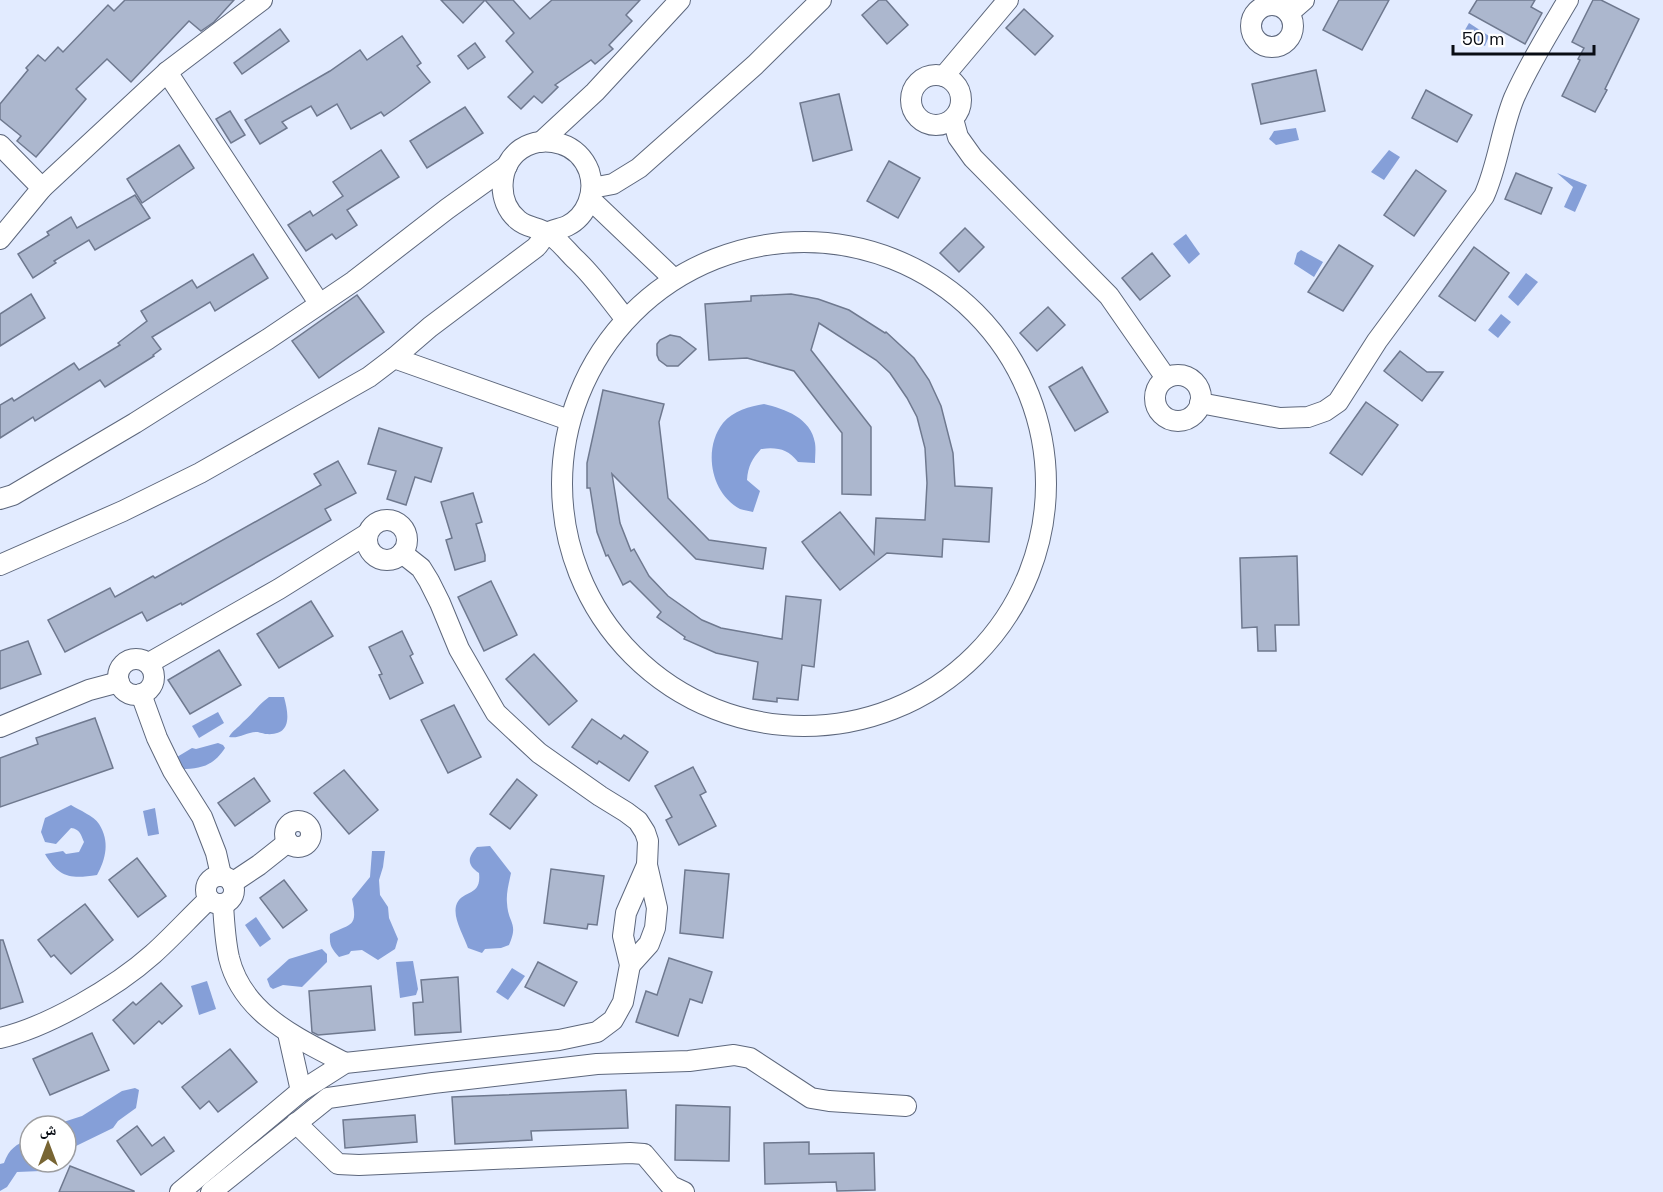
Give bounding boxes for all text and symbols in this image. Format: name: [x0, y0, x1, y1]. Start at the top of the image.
scale bar: [1453, 18, 1594, 56]
text: 50 m: [1462, 27, 1504, 50]
north arrow: [18, 1114, 78, 1174]
text: ش: [40, 1119, 57, 1140]

